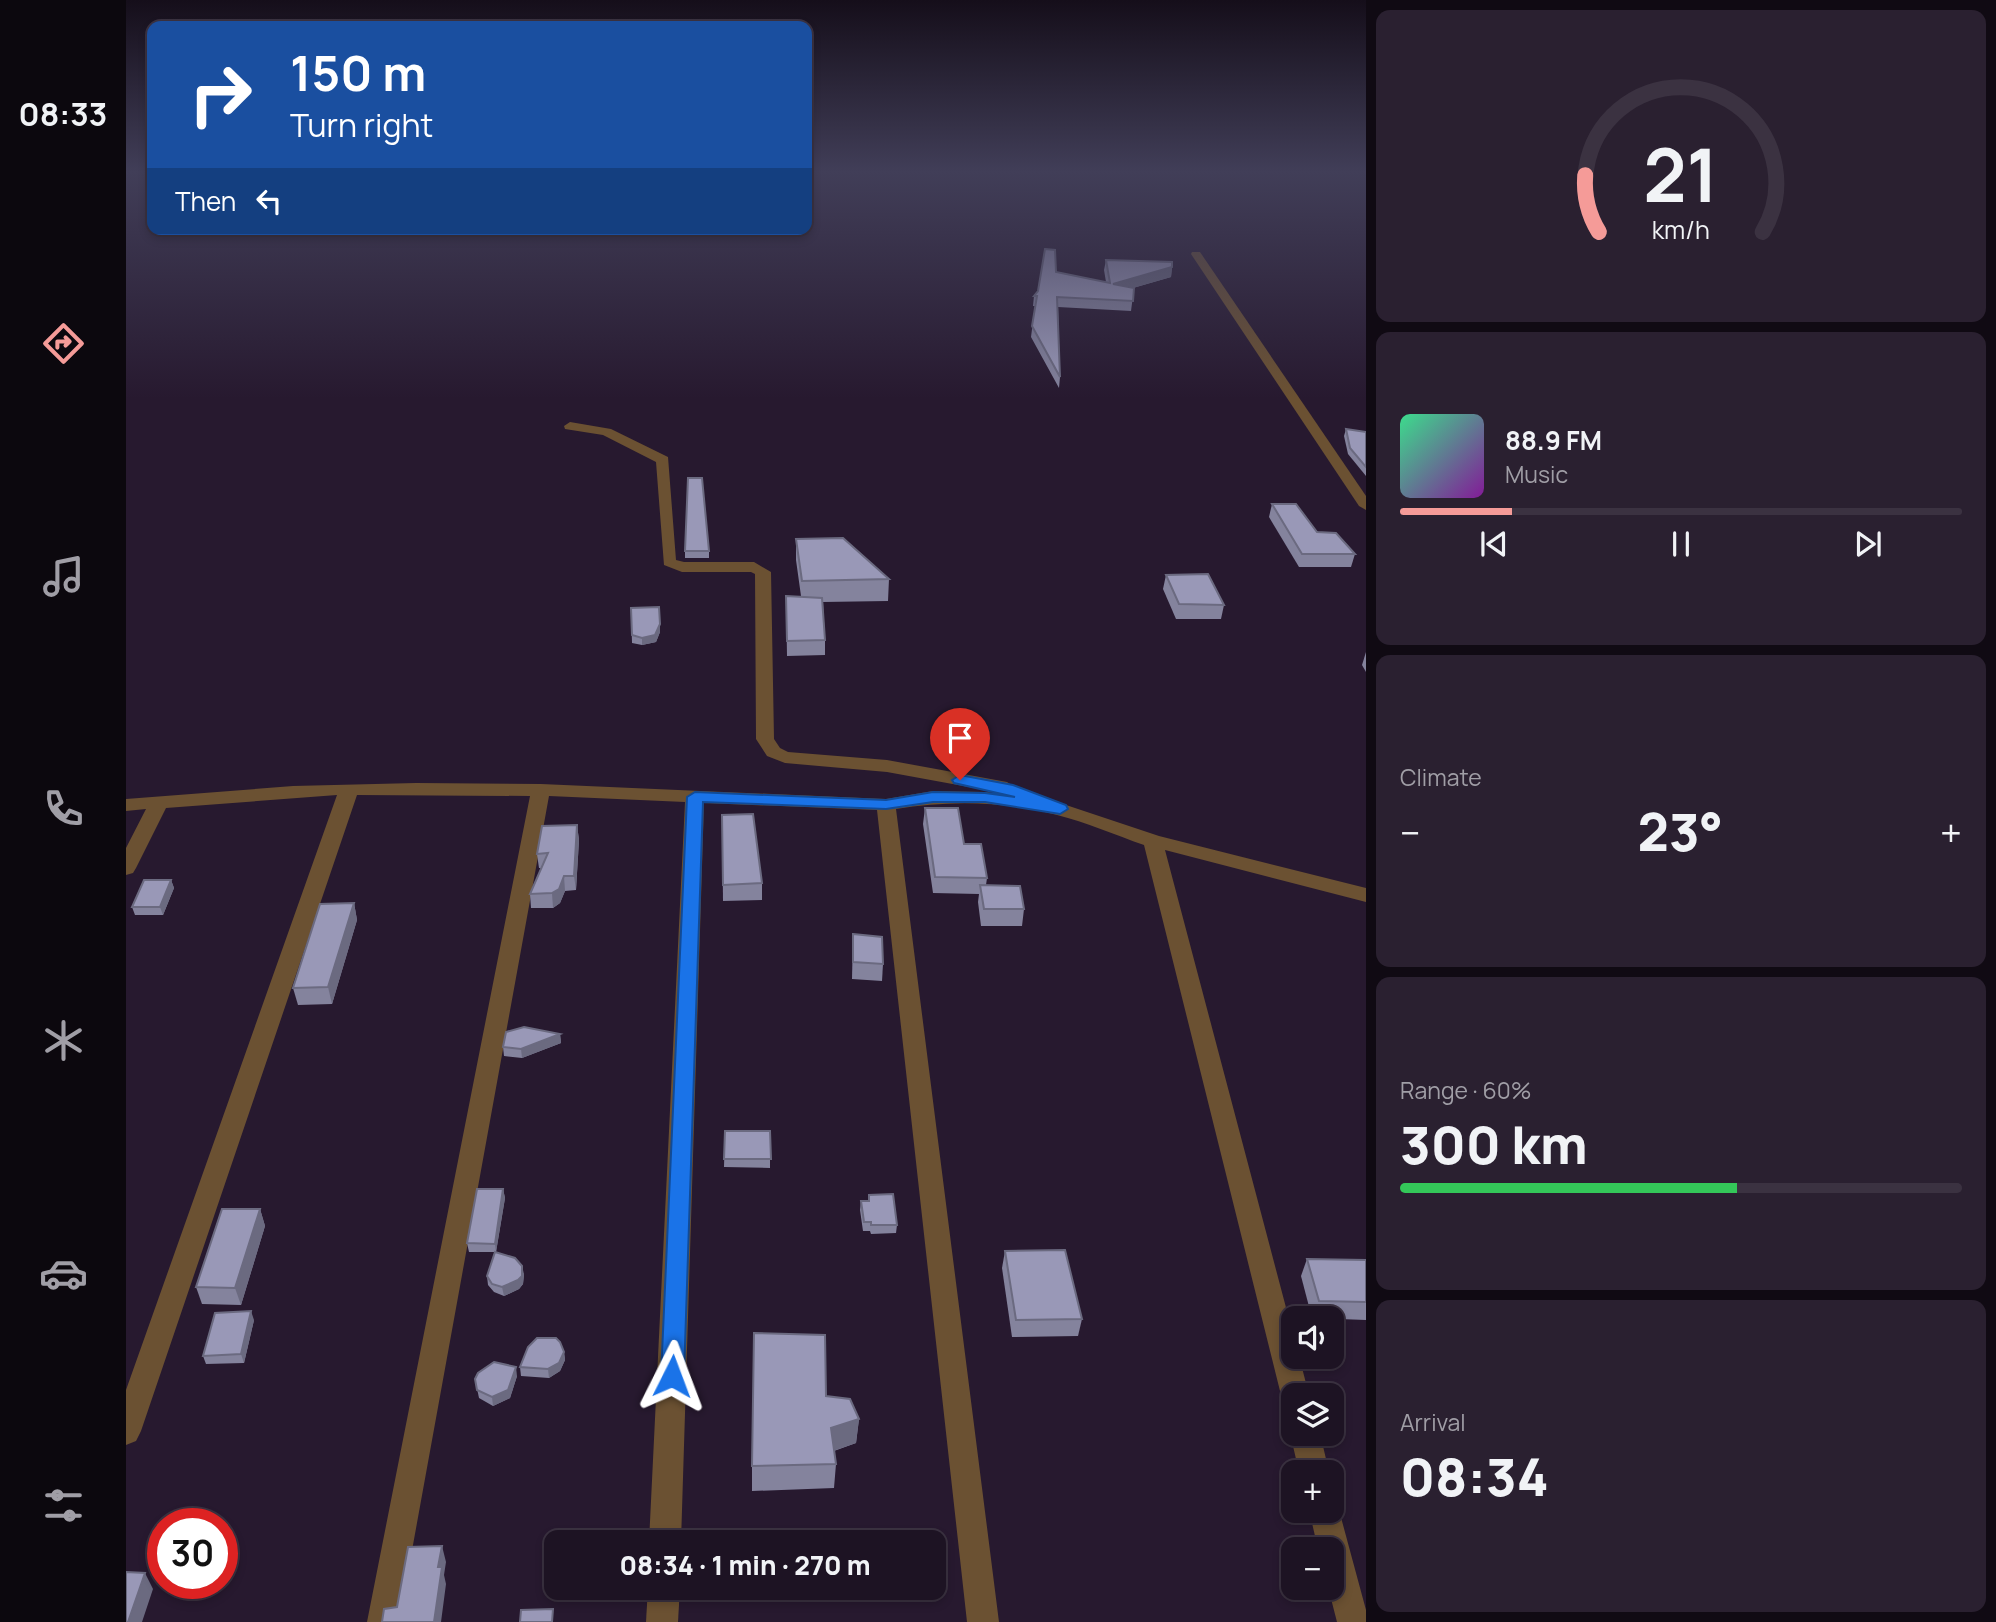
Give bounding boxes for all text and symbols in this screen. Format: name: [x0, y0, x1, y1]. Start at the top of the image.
text: 150 m: [290, 39, 426, 106]
icon: right: [175, 49, 266, 140]
text: 08:33: [19, 92, 107, 136]
text: Turn right: [290, 103, 433, 147]
text: 21: [1643, 125, 1719, 225]
icon: left: [250, 182, 288, 220]
text: Then: [175, 183, 236, 219]
text: km/h: [1652, 212, 1710, 247]
icon: directions: [39, 319, 88, 368]
text: 88.9 FM: [1505, 422, 1602, 458]
text: Music: [1505, 458, 1568, 490]
icon: previous: [1475, 525, 1513, 563]
icon: pause: [1662, 525, 1700, 563]
icon: next: [1849, 525, 1887, 563]
icon: music: [39, 552, 88, 601]
pin: [930, 708, 990, 780]
icon: arrive: [941, 719, 979, 757]
text: Climate: [1400, 761, 1482, 793]
icon: phone: [39, 784, 88, 833]
text: 23°: [1638, 796, 1723, 867]
text: −: [1400, 806, 1421, 858]
text: +: [1940, 806, 1962, 858]
icon: climate: [39, 1016, 88, 1065]
text: Range · 60%: [1400, 1074, 1531, 1106]
text: 300 km: [1400, 1109, 1588, 1180]
icon: car: [39, 1249, 88, 1298]
map controls: [1281, 1306, 1344, 1600]
button: sound: [1281, 1306, 1344, 1369]
position arrow: [635, 1339, 709, 1413]
button: layers: [1281, 1383, 1344, 1446]
text: Arrival: [1400, 1406, 1466, 1438]
text: 08:34: [1400, 1441, 1549, 1512]
button: +: [1281, 1460, 1344, 1523]
icon: filters: [39, 1481, 88, 1530]
speed limit sign: 30: [147, 1508, 238, 1599]
button: −: [1281, 1537, 1344, 1600]
text: 08:34 · 1 min · 270 m: [619, 1547, 871, 1583]

